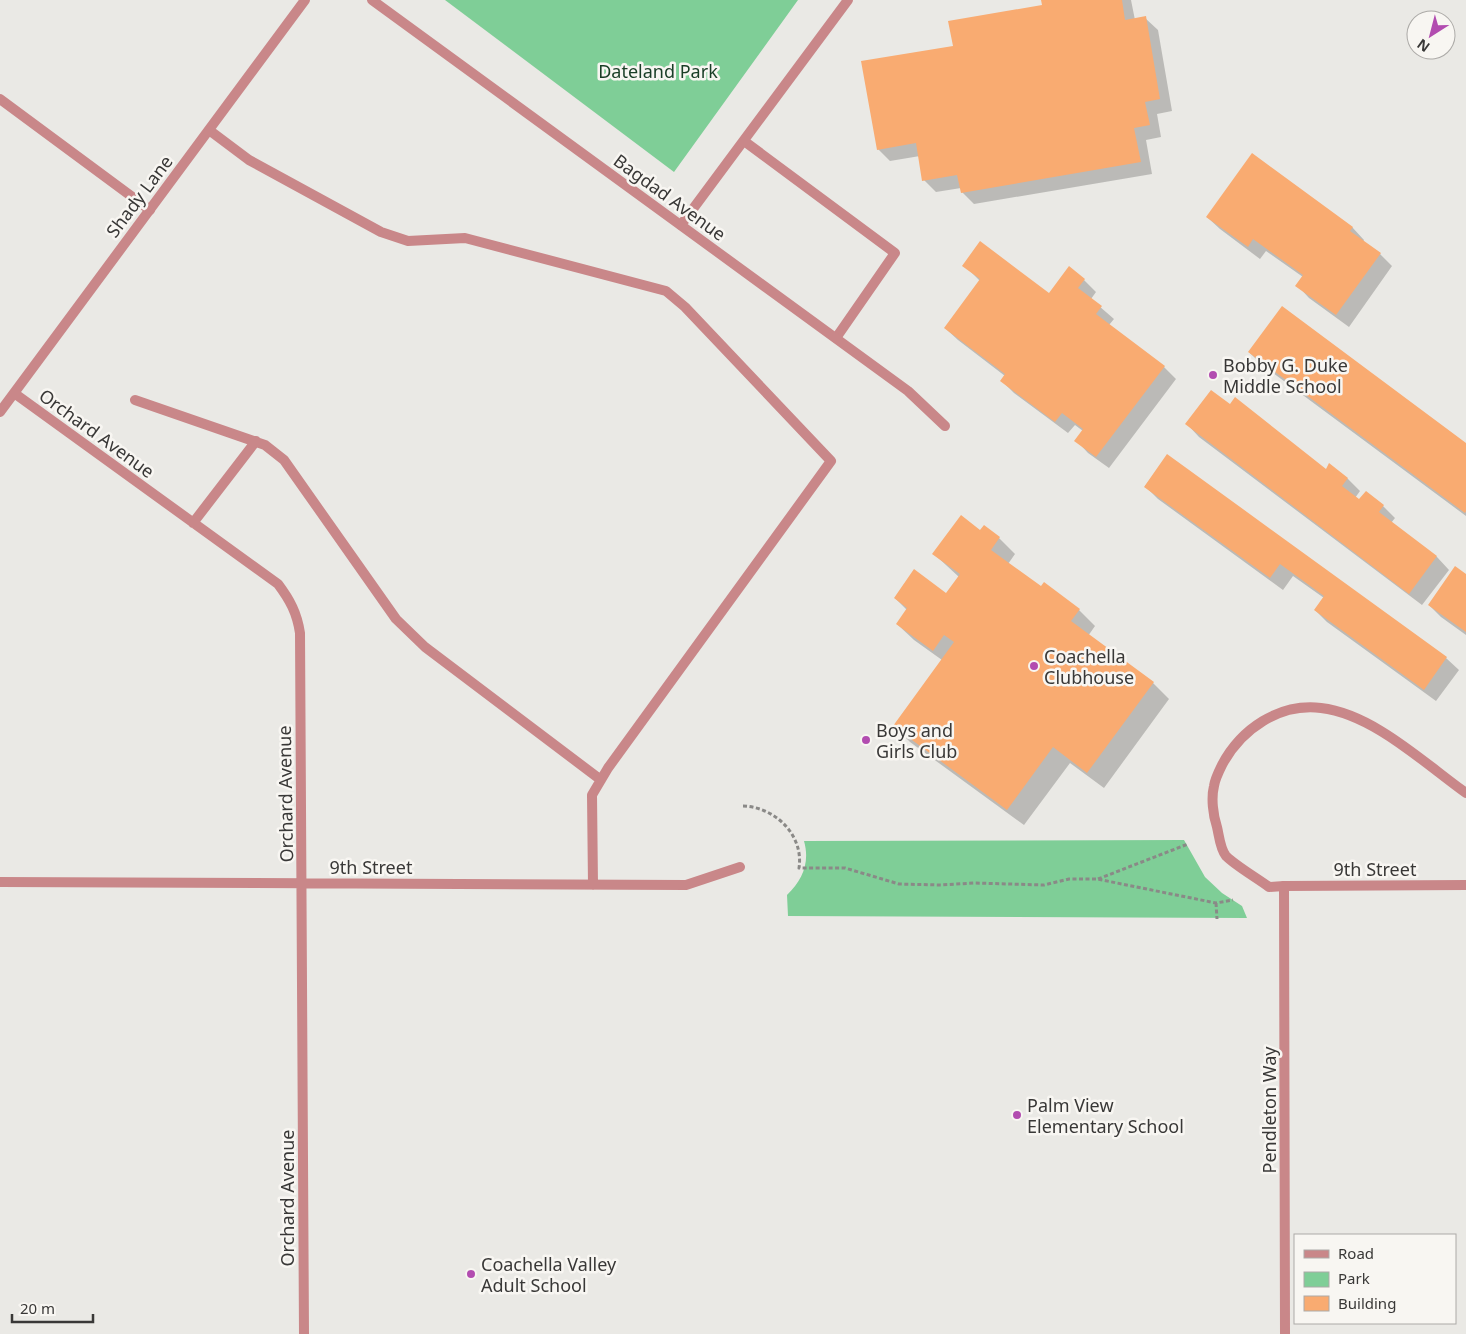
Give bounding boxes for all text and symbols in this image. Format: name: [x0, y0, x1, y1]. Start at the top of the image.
north arrow: [1406, 10, 1456, 60]
text: N: [1413, 35, 1433, 57]
park label: Dateland Park: [598, 59, 718, 83]
street label: Bagdad Avenue: [609, 148, 731, 246]
street label: Shady Lane: [100, 150, 178, 242]
place label: Bobby G. Duke Middle School: [1223, 353, 1348, 398]
marker: Bobby G. Duke Middle School: [1207, 369, 1219, 381]
street label: Orchard Avenue: [35, 383, 159, 483]
place label: Coachella Clubhouse: [1044, 644, 1134, 689]
marker: Coachella Clubhouse: [1028, 660, 1040, 672]
place label: Boys and Girls Club: [876, 718, 957, 763]
street label: Orchard Avenue: [272, 725, 298, 863]
marker: Boys and Girls Club: [860, 734, 872, 746]
street label: 9th Street: [330, 855, 413, 879]
street label: 9th Street: [1334, 857, 1417, 881]
street label: Pendleton Way: [1257, 1046, 1281, 1173]
place label: Palm View Elementary School: [1027, 1093, 1184, 1138]
marker: Palm View Elementary School: [1011, 1109, 1023, 1121]
street label: Orchard Avenue: [275, 1129, 299, 1267]
legend: [1294, 1234, 1456, 1324]
text: Road: [1338, 1243, 1374, 1263]
place label: Coachella Valley Adult School: [481, 1252, 617, 1297]
marker: Coachella Valley Adult School: [465, 1268, 477, 1280]
text: Park: [1338, 1268, 1370, 1288]
scale bar: [12, 1292, 94, 1324]
text: Building: [1338, 1293, 1396, 1313]
text: 20 m: [20, 1298, 55, 1318]

